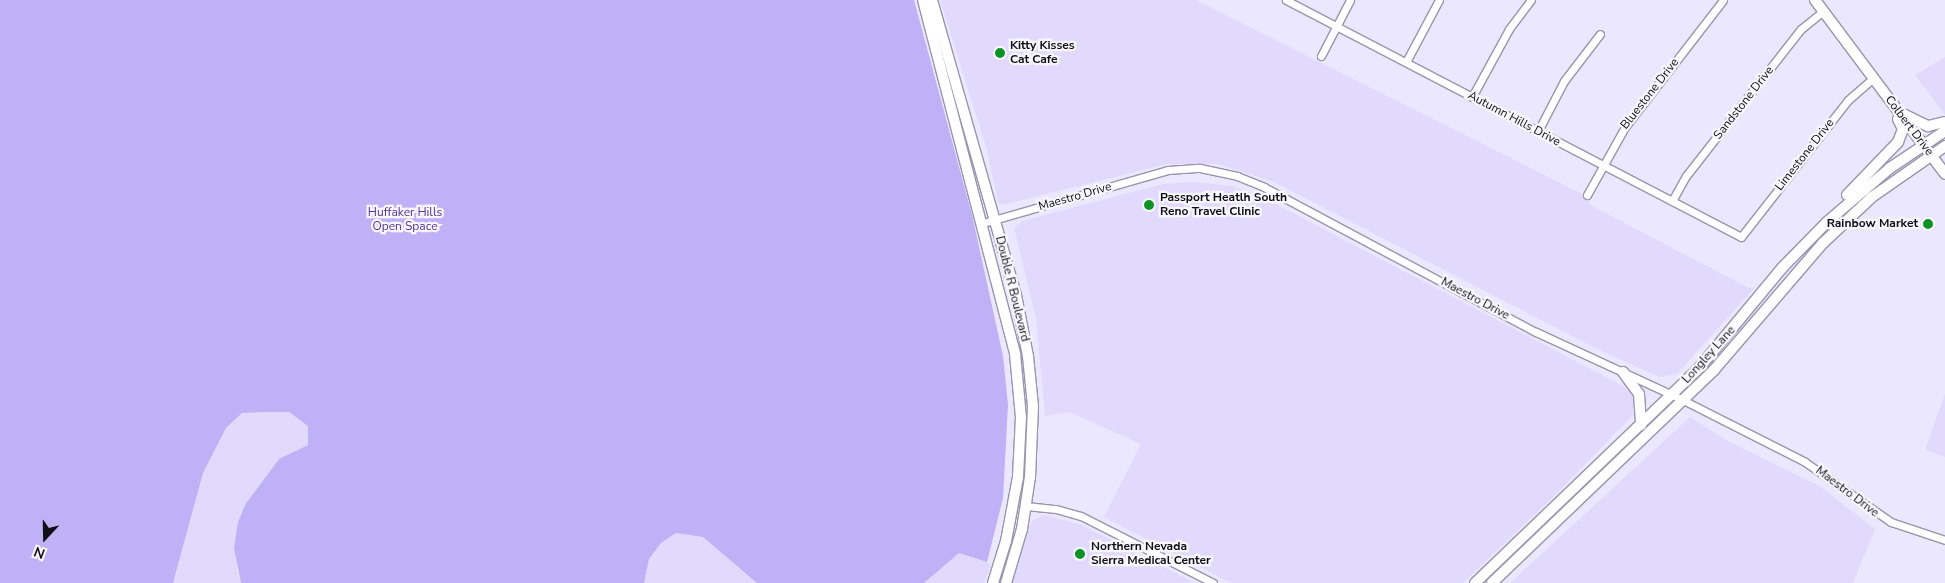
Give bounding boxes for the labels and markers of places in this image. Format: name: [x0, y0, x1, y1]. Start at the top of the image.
place label: Kitty Kisses Cat Cafe: [1010, 39, 1075, 67]
marker: Kitty Kisses Cat Cafe: [994, 47, 1006, 59]
place label: Passport Heatlh South Reno Travel Clinic: [1160, 191, 1287, 219]
marker: Passport Heatlh South Reno Travel Clinic: [1142, 198, 1156, 212]
place label: Rainbow Market: [1827, 217, 1918, 231]
marker: Rainbow Market: [1922, 218, 1934, 230]
place label: Northern Nevada Sierra Medical Center: [1091, 540, 1211, 568]
marker: Northern Nevada Sierra Medical Center: [1073, 547, 1087, 561]

